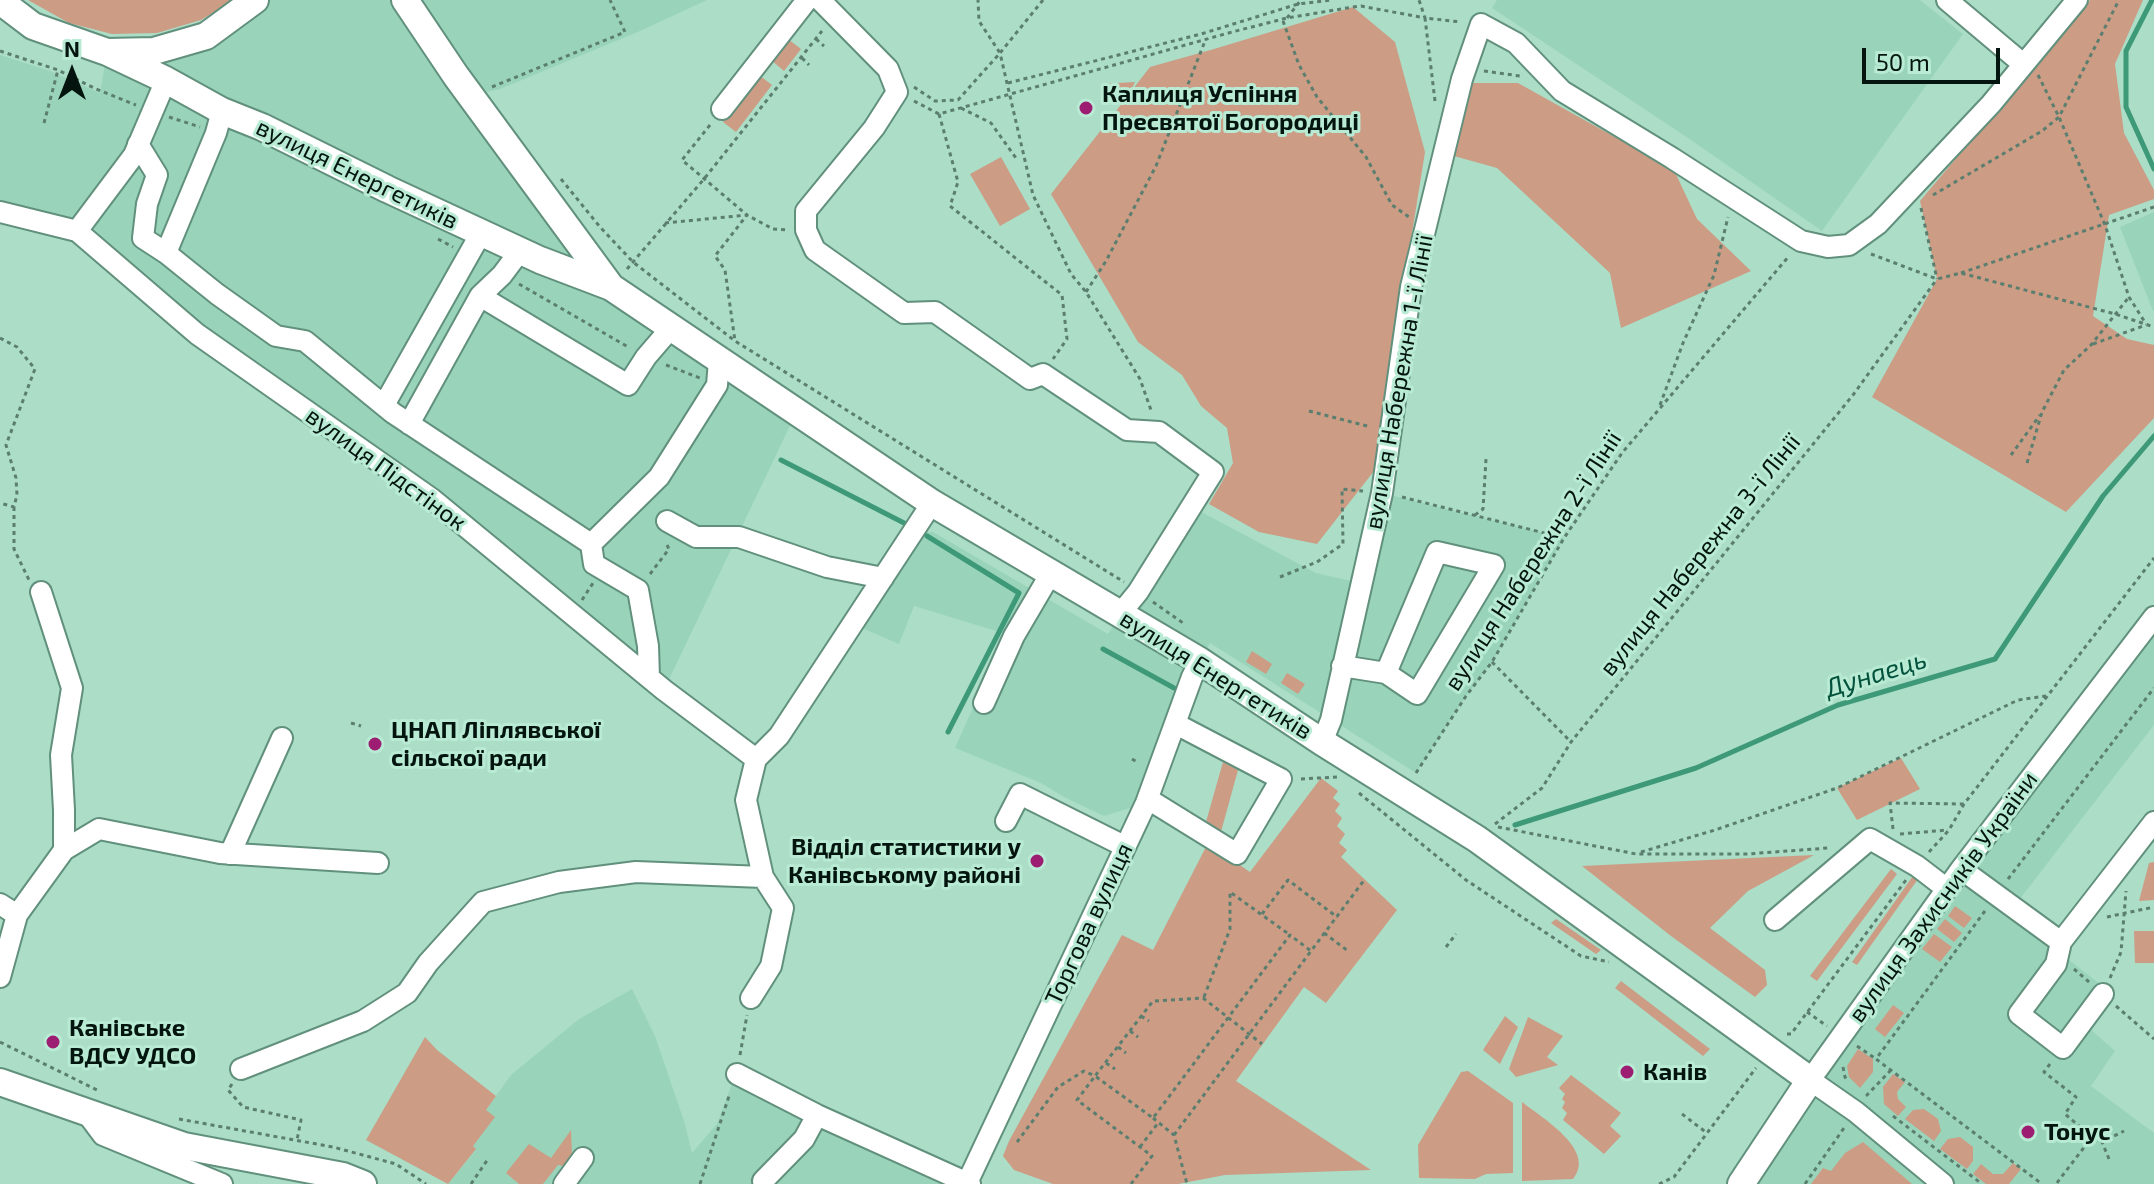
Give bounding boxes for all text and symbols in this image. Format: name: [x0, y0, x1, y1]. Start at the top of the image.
north arrow: [32, 32, 112, 112]
scale bar: [1866, 32, 2004, 82]
text: N: [64, 35, 80, 61]
text: 50 m: [1876, 47, 1930, 76]
place label: Каплиця Успіння Пресвятої Богородиці: [1102, 80, 1359, 136]
marker: Каплиця Успіння Пресвятої Богородиці: [1077, 99, 1095, 117]
street label: вулиця Енергетиків: [251, 113, 463, 235]
street label: вулиця Набережна 1-ї Лінії: [1359, 232, 1439, 532]
street label: вулиця Підстінок: [300, 401, 472, 537]
street label: вулиця Набережна 2-ї Лінії: [1438, 426, 1628, 696]
street label: вулиця Набережна 3-ї Лінії: [1594, 428, 1806, 682]
street label: вулиця Енергетиків: [1115, 604, 1317, 746]
water label: Дунаець: [1821, 644, 1931, 704]
place label: ЦНАП Ліплявської сільскої ради: [391, 716, 601, 772]
marker: ЦНАП Ліплявської сільскої ради: [366, 735, 384, 753]
street label: вулиця Захисників України: [1842, 766, 2044, 1028]
place label: Відділ статистики у Канівському районі: [788, 833, 1021, 889]
street label: Торгова вулиця: [1039, 838, 1139, 1010]
marker: Відділ статистики у Канівському районі: [1028, 852, 1046, 870]
place label: Канівське ВДСУ УДСО: [69, 1014, 196, 1070]
marker: Канівське ВДСУ УДСО: [44, 1033, 62, 1051]
place label: Канів: [1643, 1058, 1707, 1086]
marker: Канів: [1618, 1063, 1636, 1081]
place label: Тонус: [2044, 1118, 2110, 1146]
marker: Тонус: [2019, 1123, 2037, 1141]

